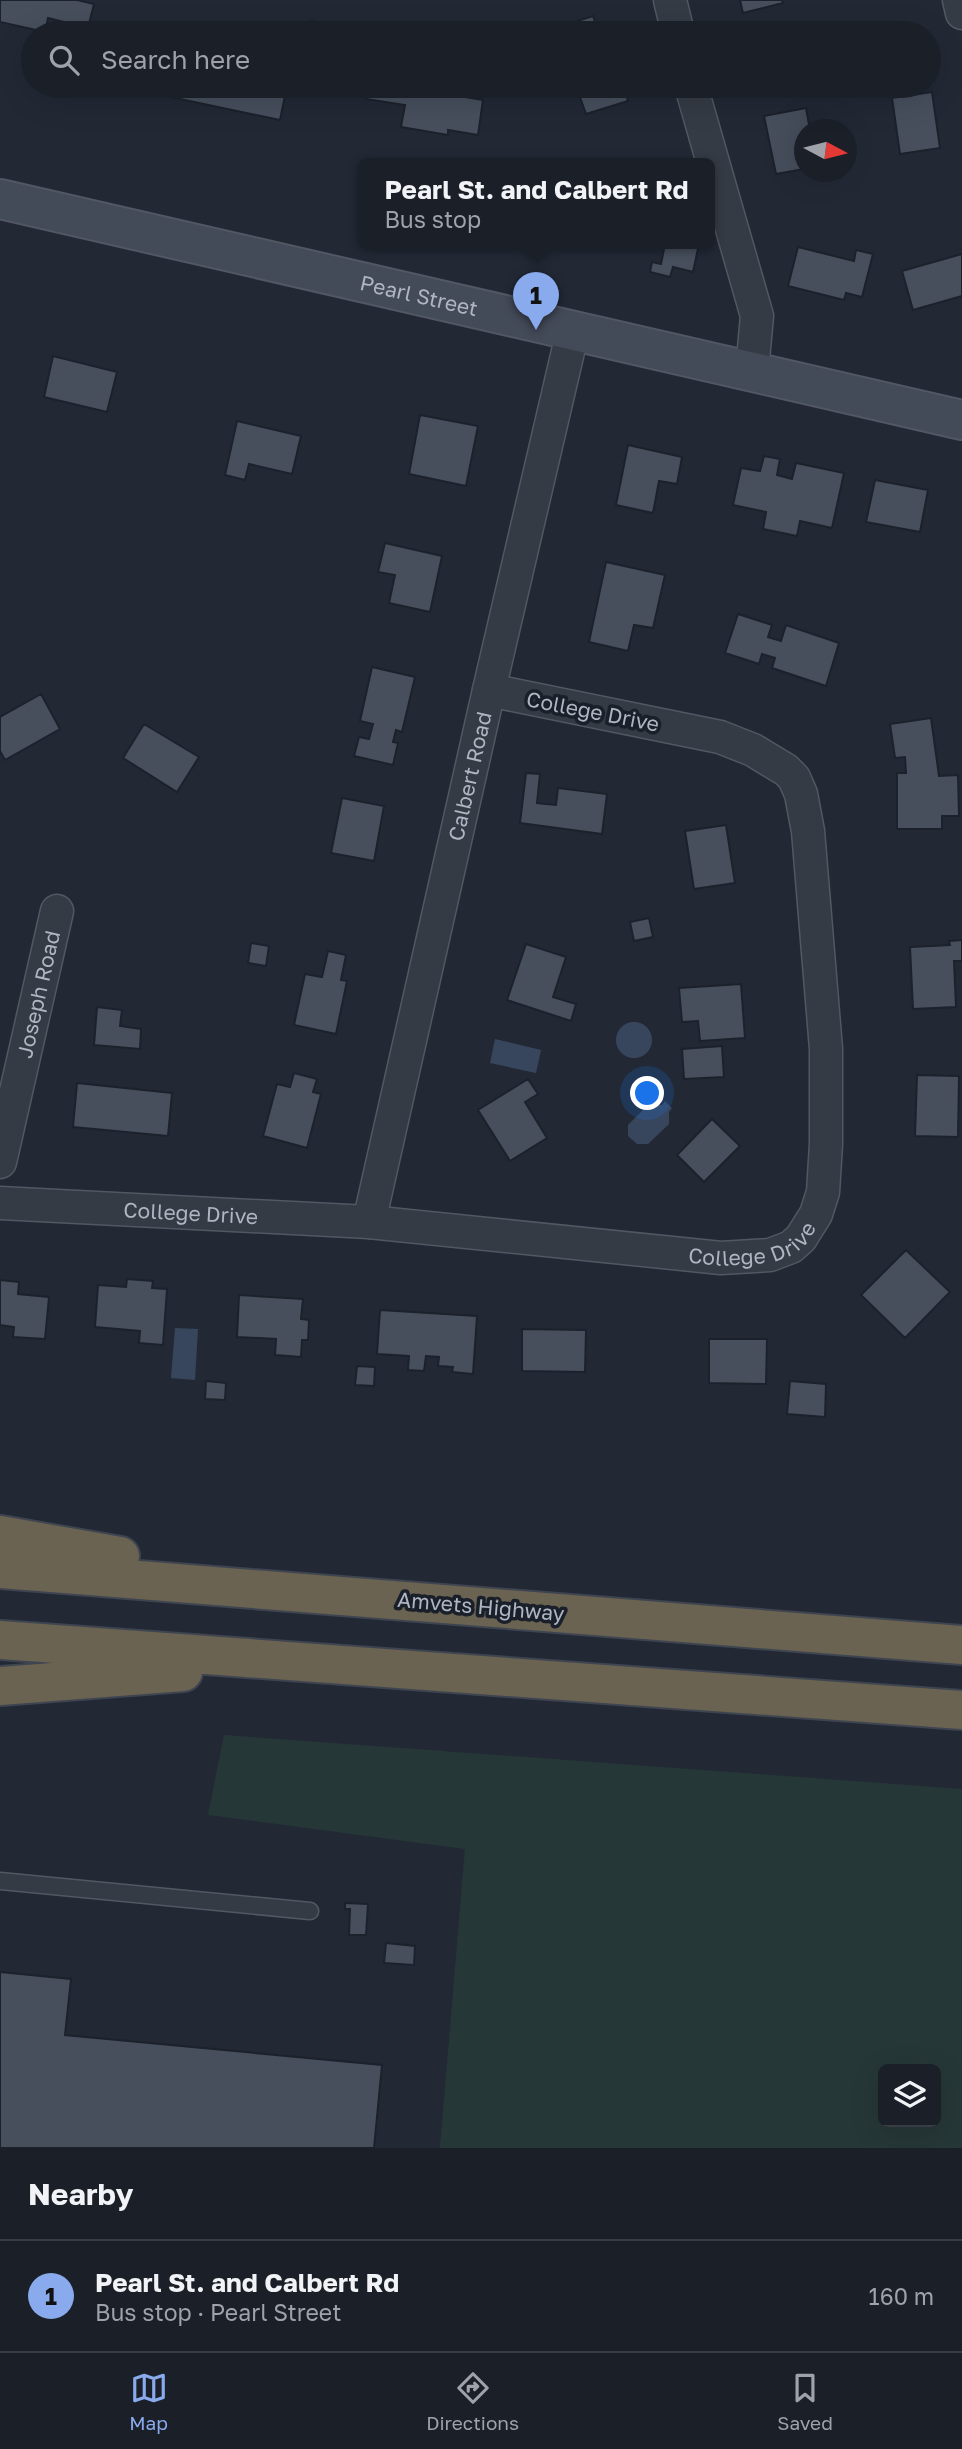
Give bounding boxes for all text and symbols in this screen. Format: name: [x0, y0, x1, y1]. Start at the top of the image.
search box: [21, 21, 941, 98]
icon: search: [45, 41, 83, 79]
text: Search here: [101, 44, 250, 75]
north arrow: [794, 119, 857, 182]
popup: [358, 158, 715, 249]
text: Pearl St. and Calbert Rd: [384, 174, 689, 205]
text: Bus stop: [384, 205, 481, 233]
street label: Pearl Street: [358, 269, 480, 321]
pin: 1: [513, 272, 559, 330]
street label: College Drive: [524, 685, 662, 737]
street label: Calbert Road: [442, 709, 497, 843]
street label: Joseph Road: [11, 928, 65, 1061]
your location: [630, 1076, 664, 1110]
street label: College Drive: [123, 1196, 259, 1229]
street label: College Drive: [687, 1217, 821, 1271]
street label: Amvets Highway: [396, 1586, 566, 1626]
map controls: [878, 2064, 941, 2127]
button: layers: [878, 2064, 941, 2127]
text: Nearby: [28, 2176, 133, 2212]
text: Pearl St. and Calbert Rd: [95, 2267, 399, 2298]
text: 1: [45, 2282, 57, 2310]
text: 160 m: [869, 2282, 934, 2310]
text: Bus stop · Pearl Street: [95, 2298, 341, 2326]
tab: Map: [129, 2369, 168, 2434]
tab: Directions: [426, 2369, 519, 2434]
tab: Saved: [777, 2369, 833, 2434]

